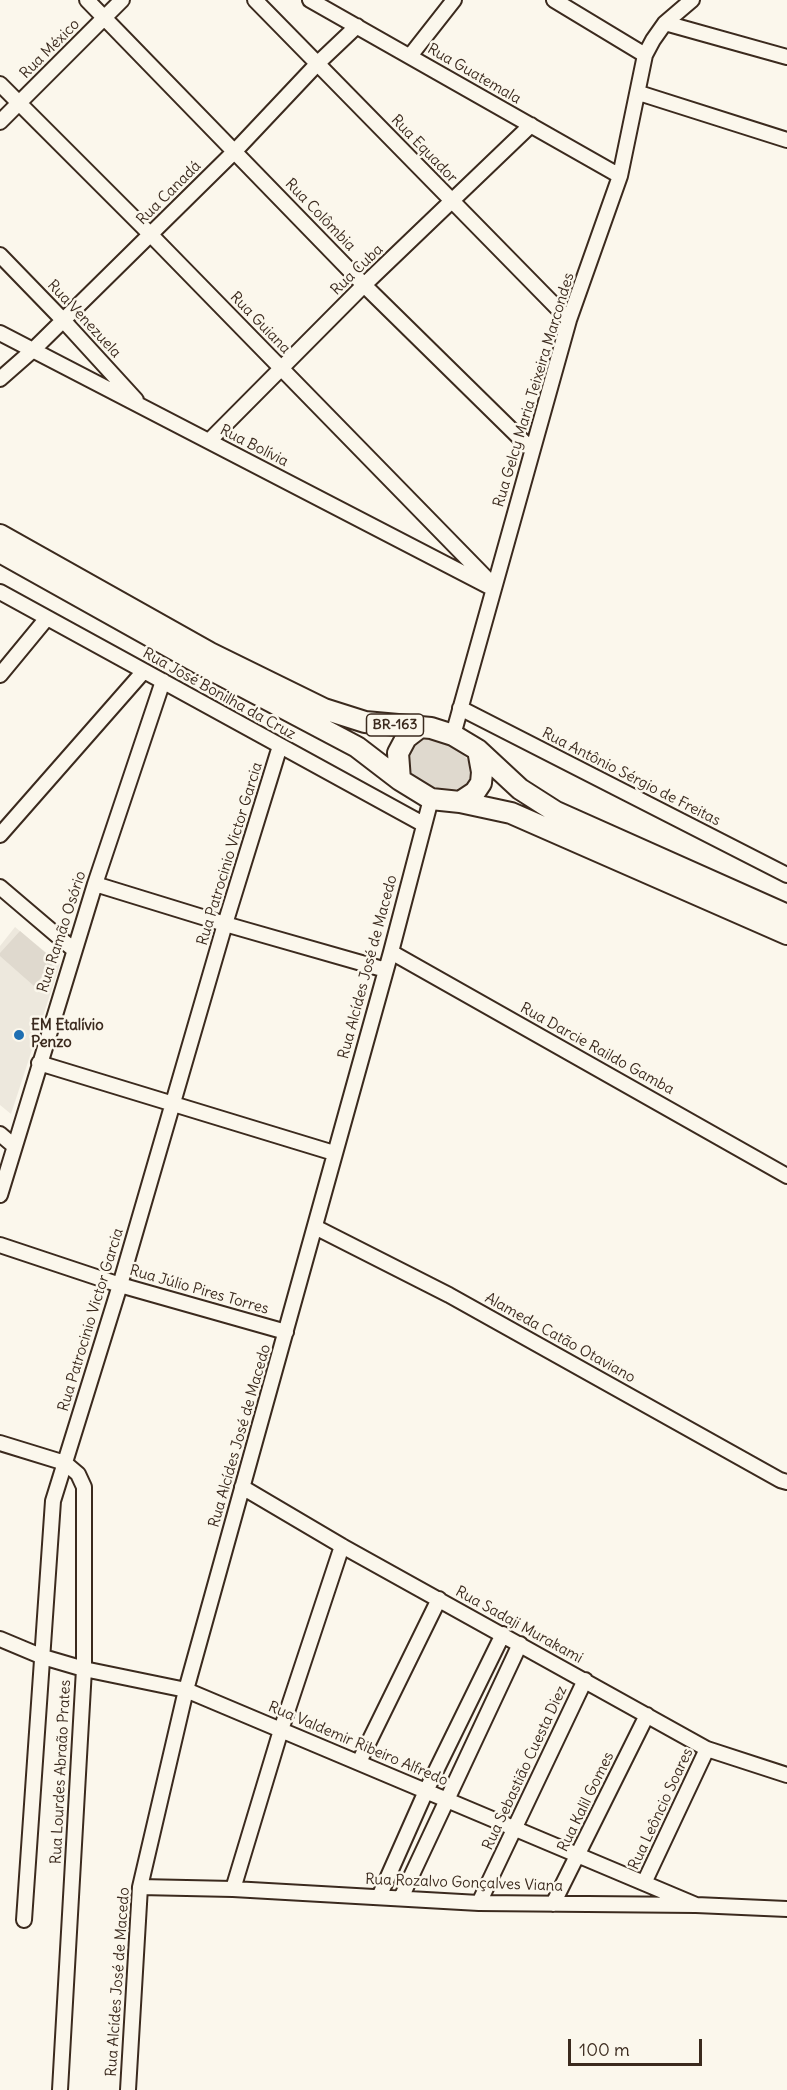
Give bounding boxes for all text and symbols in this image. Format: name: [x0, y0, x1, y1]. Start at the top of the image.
street label: Rua México: [16, 15, 84, 83]
street label: Rua Guatemala: [424, 40, 524, 108]
street label: Rua Equador: [387, 111, 461, 187]
street label: Rua Canadá: [133, 157, 205, 229]
street label: Rua Colômbia: [281, 175, 359, 255]
street label: Rua Cuba: [327, 241, 387, 299]
street label: Rua Gelcy Maria Teixeira Marcondes: [490, 271, 578, 509]
street label: Rua Venezuela: [43, 276, 125, 362]
street label: Rua Guiana: [226, 288, 294, 358]
street label: Rua Bolívia: [217, 421, 291, 471]
street label: Rua José Bonilha da Cruz: [139, 644, 299, 744]
road number: BR-163: [366, 714, 424, 736]
street label: Rua Antônio Sérgio de Freitas: [539, 724, 723, 830]
street label: Rua Patrocinio Victor Garcia: [194, 760, 266, 948]
street label: Rua Ramão Osório: [34, 869, 90, 995]
street label: Rua Alcídes José de Macedo: [335, 873, 401, 1061]
street label: Rua Darcie Raildo Gamba: [517, 999, 677, 1099]
place label: EM Etalívio Penzo: [31, 1017, 104, 1052]
marker: EM Etalívio Penzo: [12, 1028, 26, 1042]
street label: Rua Patrocinio Victor Garcia: [55, 1226, 127, 1414]
street label: Rua Júlio Pires Torres: [127, 1262, 271, 1318]
street label: Alameda Catão Otaviano: [482, 1289, 638, 1387]
street label: Rua Alcídes José de Macedo: [205, 1342, 275, 1530]
street label: Rua Sadaji Murakami: [452, 1583, 586, 1667]
street label: Rua Lourdes Abraão Prates: [47, 1679, 75, 1865]
street label: Rua Sebastião Cuesta Diez: [479, 1683, 571, 1853]
street label: Rua Valdemir Ribeiro Alfredo: [265, 1698, 451, 1790]
street label: Rua Leôncio Soares: [625, 1745, 697, 1873]
street label: Rua Kalil Gomes: [554, 1749, 618, 1855]
street label: Rua Rozalvo Gonçalves Viana: [365, 1871, 563, 1895]
street label: Rua Alcídes José de Macedo: [102, 1887, 134, 2077]
scale bar: [571, 2027, 704, 2065]
text: 100 m: [579, 2038, 630, 2061]

